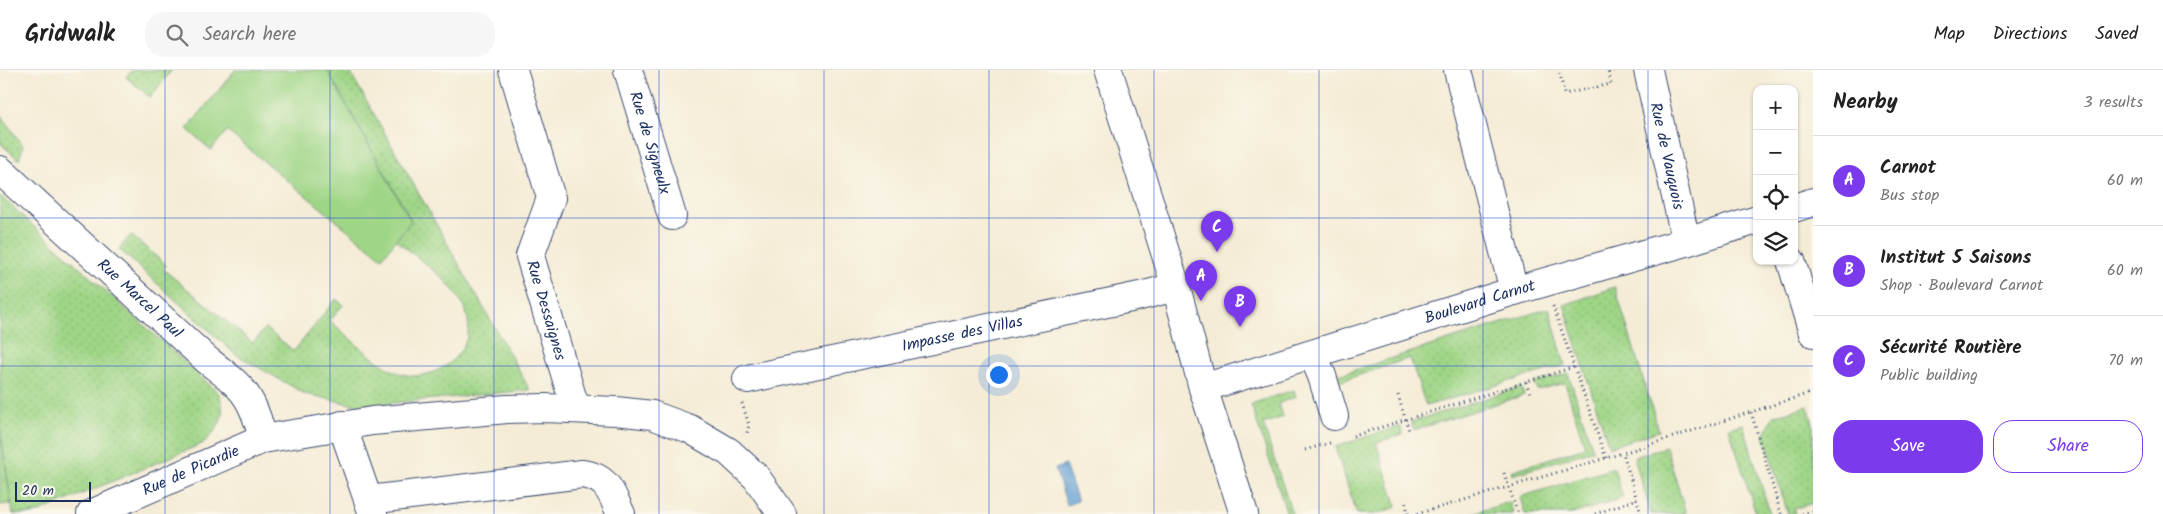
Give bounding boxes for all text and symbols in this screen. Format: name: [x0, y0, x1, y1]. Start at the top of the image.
search box: [145, 12, 495, 57]
text: Gridwalk: [25, 15, 115, 54]
text: Search here: [203, 20, 296, 50]
text: Map: [1933, 20, 1965, 49]
text: Directions: [1993, 20, 2067, 49]
text: Saved: [2095, 20, 2138, 49]
icon: search: [163, 21, 191, 49]
map controls: [1753, 85, 1798, 265]
button: +: [1753, 85, 1798, 130]
text: Nearby: [1833, 86, 1898, 119]
street label: Rue de Signeulx: [623, 88, 678, 198]
text: 3 results: [2084, 90, 2143, 115]
street label: Rue de Vauquois: [1643, 100, 1691, 212]
button: −: [1753, 130, 1798, 175]
text: Carnot: [1880, 153, 1936, 183]
text: A: [1844, 168, 1854, 193]
text: 60 m: [2107, 168, 2143, 193]
button: locate: [1753, 175, 1798, 220]
text: Bus stop: [1880, 183, 1939, 208]
pin: C: [1201, 211, 1233, 252]
button: layers: [1753, 220, 1798, 265]
text: Institut 5 Saisons: [1880, 243, 2031, 273]
street label: Rue Marcel Paul: [92, 253, 189, 344]
street label: Rue Dessaignes: [519, 257, 573, 364]
text: B: [1844, 258, 1854, 283]
text: 60 m: [2107, 258, 2143, 283]
pin: A: [1185, 260, 1217, 301]
street label: Boulevard Carnot: [1421, 273, 1539, 331]
text: Shop · Boulevard Carnot: [1880, 273, 2043, 298]
pin: B: [1224, 286, 1256, 327]
street label: Impasse des Villas: [899, 309, 1025, 358]
text: Sécurité Routière: [1880, 333, 2022, 363]
text: C: [1844, 348, 1854, 373]
text: 70 m: [2108, 348, 2143, 373]
your location: [986, 362, 1012, 388]
text: Public building: [1880, 363, 1978, 388]
button: Save: [1833, 420, 1983, 473]
button: Share: [1993, 420, 2143, 473]
street label: Rue de Picardie: [138, 438, 243, 503]
scale bar: [15, 479, 91, 502]
text: 20 m: [22, 480, 54, 502]

